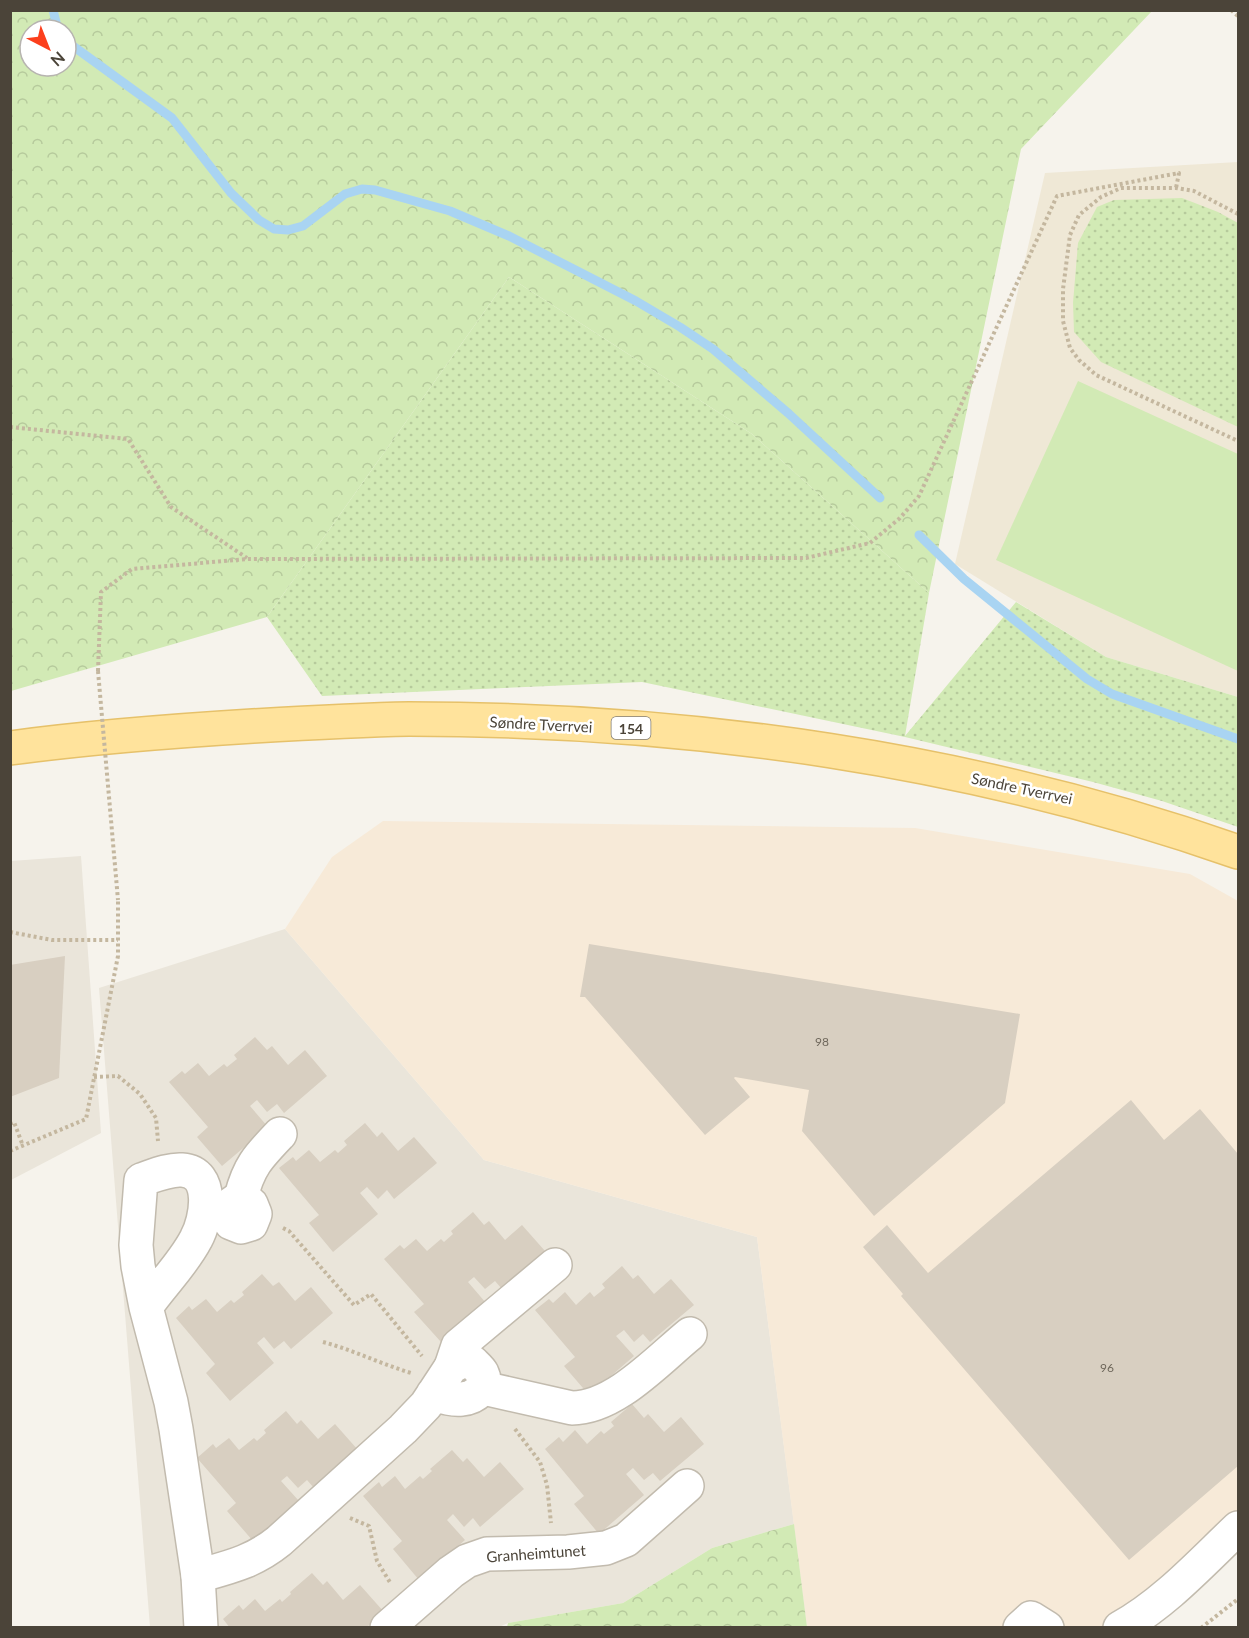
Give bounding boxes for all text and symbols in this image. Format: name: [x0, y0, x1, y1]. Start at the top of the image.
north arrow: [18, 18, 78, 78]
text: N: [47, 48, 69, 71]
street label: Søndre Tverrvei: [489, 712, 593, 736]
road number: 154: [612, 717, 650, 739]
street label: Søndre Tverrvei: [970, 769, 1074, 807]
house number: 98: [815, 1034, 829, 1049]
house number: 96: [1100, 1360, 1114, 1375]
street label: Granheimtunet: [486, 1541, 587, 1565]

